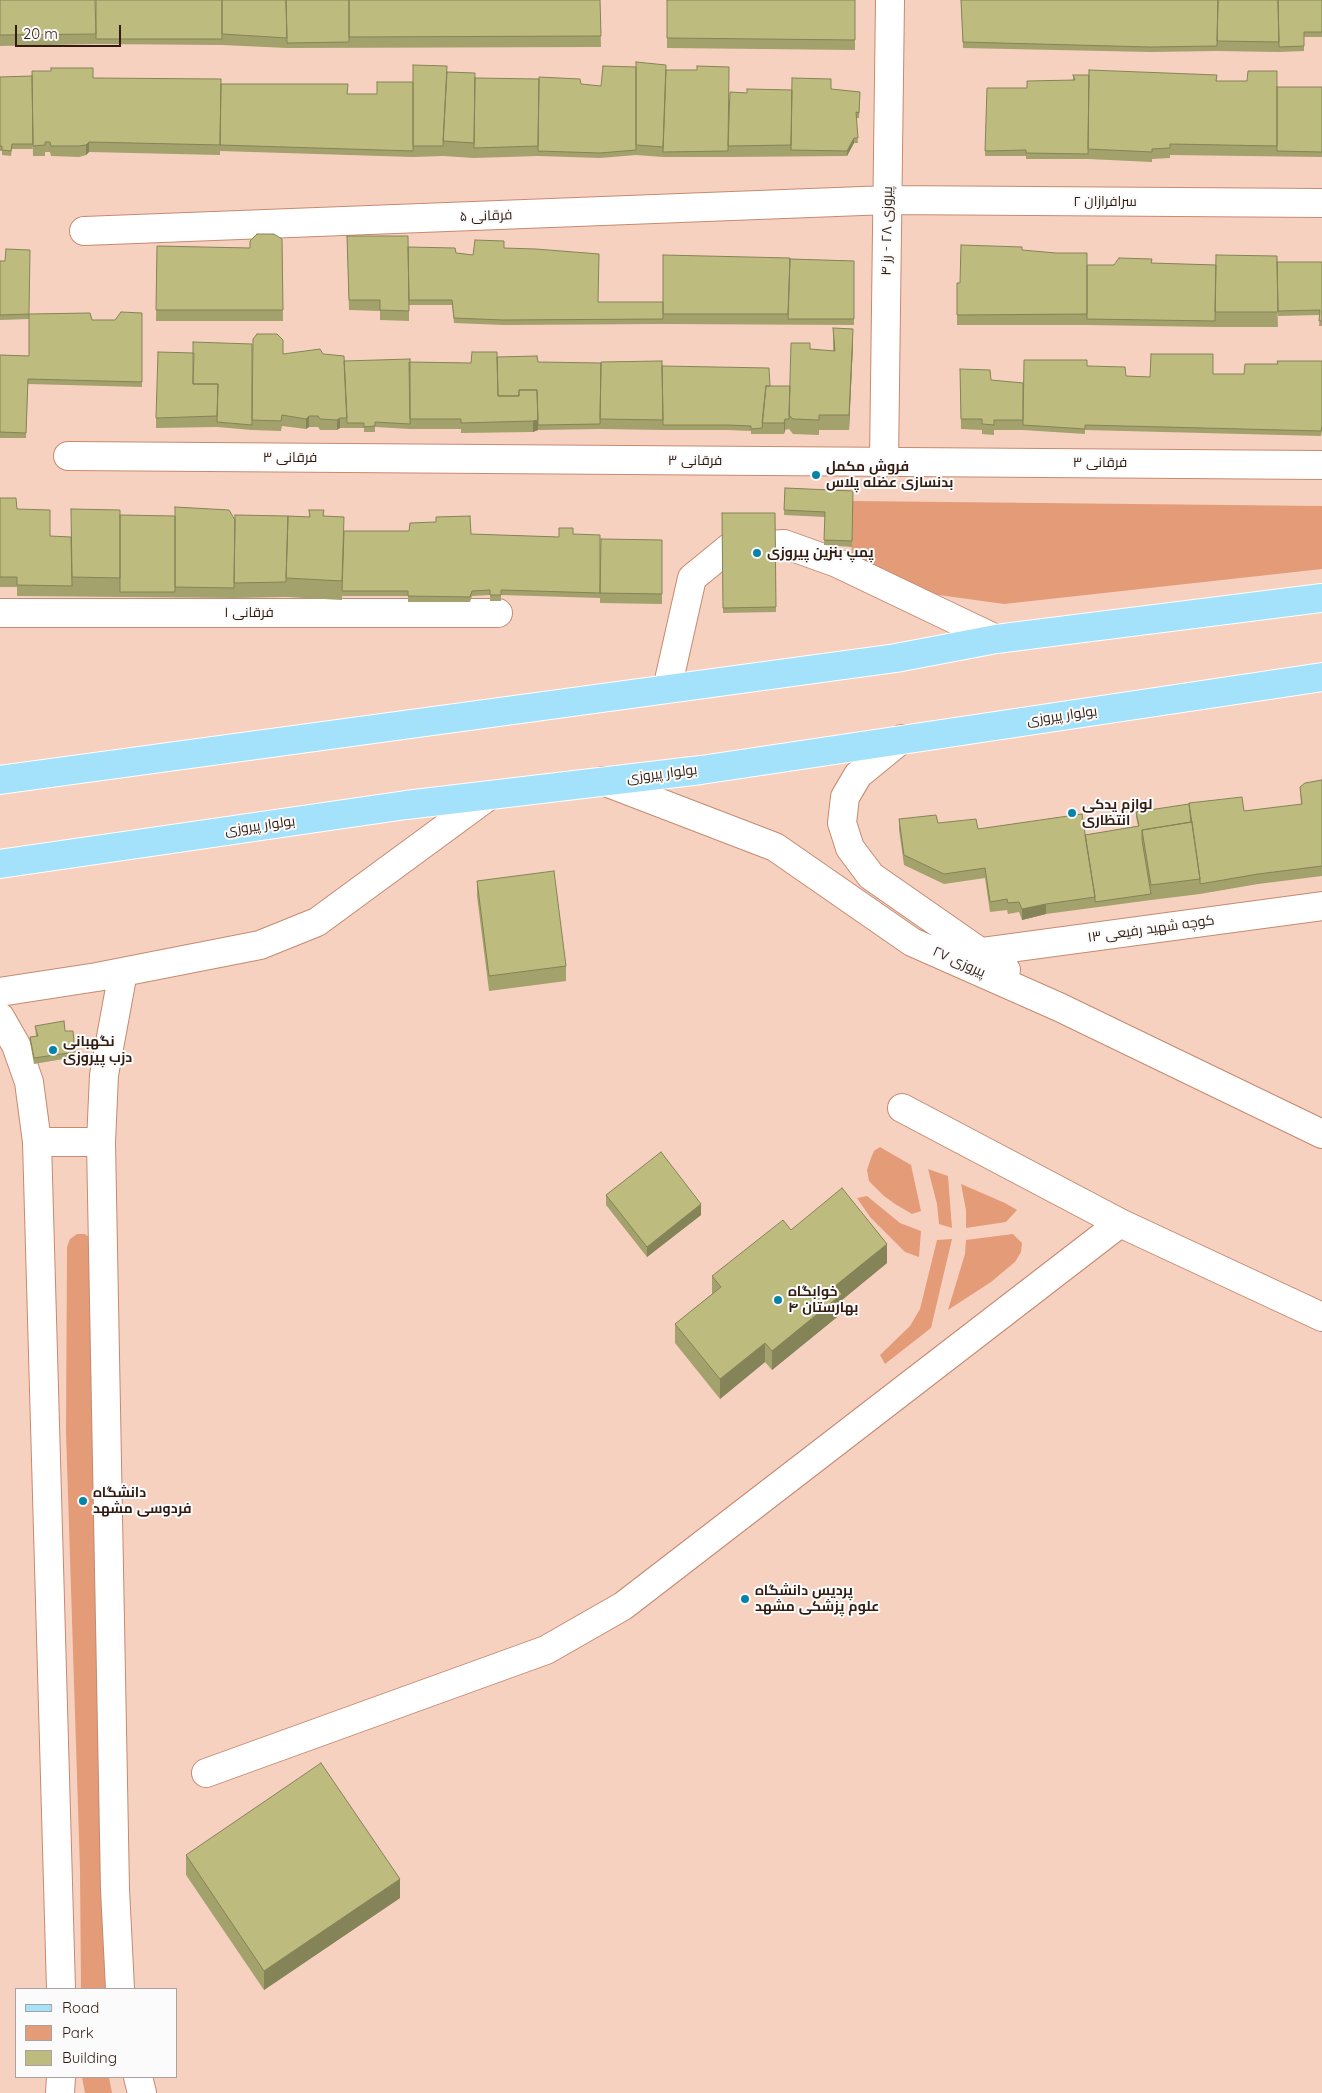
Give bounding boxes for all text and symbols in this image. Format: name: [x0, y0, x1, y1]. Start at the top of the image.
scale bar: [18, 15, 124, 47]
text: 20 m: [23, 24, 58, 43]
street label: پیروزی ۲۸ - رز ۴: [878, 186, 896, 276]
street label: سرافرازان ۲: [1073, 194, 1137, 210]
street label: فرقانی ۵: [459, 207, 513, 225]
street label: فرقانی ۳: [263, 450, 317, 466]
street label: فرقانی ۳: [668, 453, 722, 469]
street label: فرقانی ۳: [1073, 455, 1127, 471]
place label: فروش مکمل بدنسازی عضله پلاس: [826, 459, 953, 492]
marker: فروش مکمل بدنسازی عضله پلاس: [810, 469, 822, 481]
place label: پمپ بنزین پیروزی: [767, 545, 874, 561]
marker: پمپ بنزین پیروزی: [751, 547, 763, 559]
street label: فرقانی ۱: [224, 605, 274, 621]
street label: بولوار پیروزی: [1026, 703, 1098, 729]
street label: بولوار پیروزی: [626, 761, 698, 787]
place label: لوازم یدکی انتظاری: [1082, 797, 1152, 830]
marker: لوازم یدکی انتظاری: [1066, 807, 1078, 819]
street label: بولوار پیروزی: [224, 813, 296, 839]
street label: کوچه شهید رفیعی ۱۳: [1086, 912, 1216, 946]
street label: پیروزی ۲۷: [930, 943, 988, 981]
place label: نگهبانی دزب پیروزی: [63, 1034, 132, 1066]
marker: نگهبانی دزب پیروزی: [47, 1044, 59, 1056]
place label: خوابگاه بهارستان ۴: [788, 1284, 858, 1316]
marker: خوابگاه بهارستان ۴: [772, 1294, 784, 1306]
place label: دانشگاه فردوسی مشهد: [93, 1485, 192, 1518]
marker: دانشگاه فردوسی مشهد: [77, 1495, 89, 1507]
place label: پردیس دانشگاه علوم پزشکی مشهد: [755, 1583, 879, 1615]
marker: پردیس دانشگاه علوم پزشکی مشهد: [739, 1593, 751, 1605]
legend: [15, 1988, 178, 2078]
text: Road: [62, 1998, 99, 2017]
text: Park: [62, 2023, 94, 2042]
text: Building: [62, 2048, 117, 2067]

